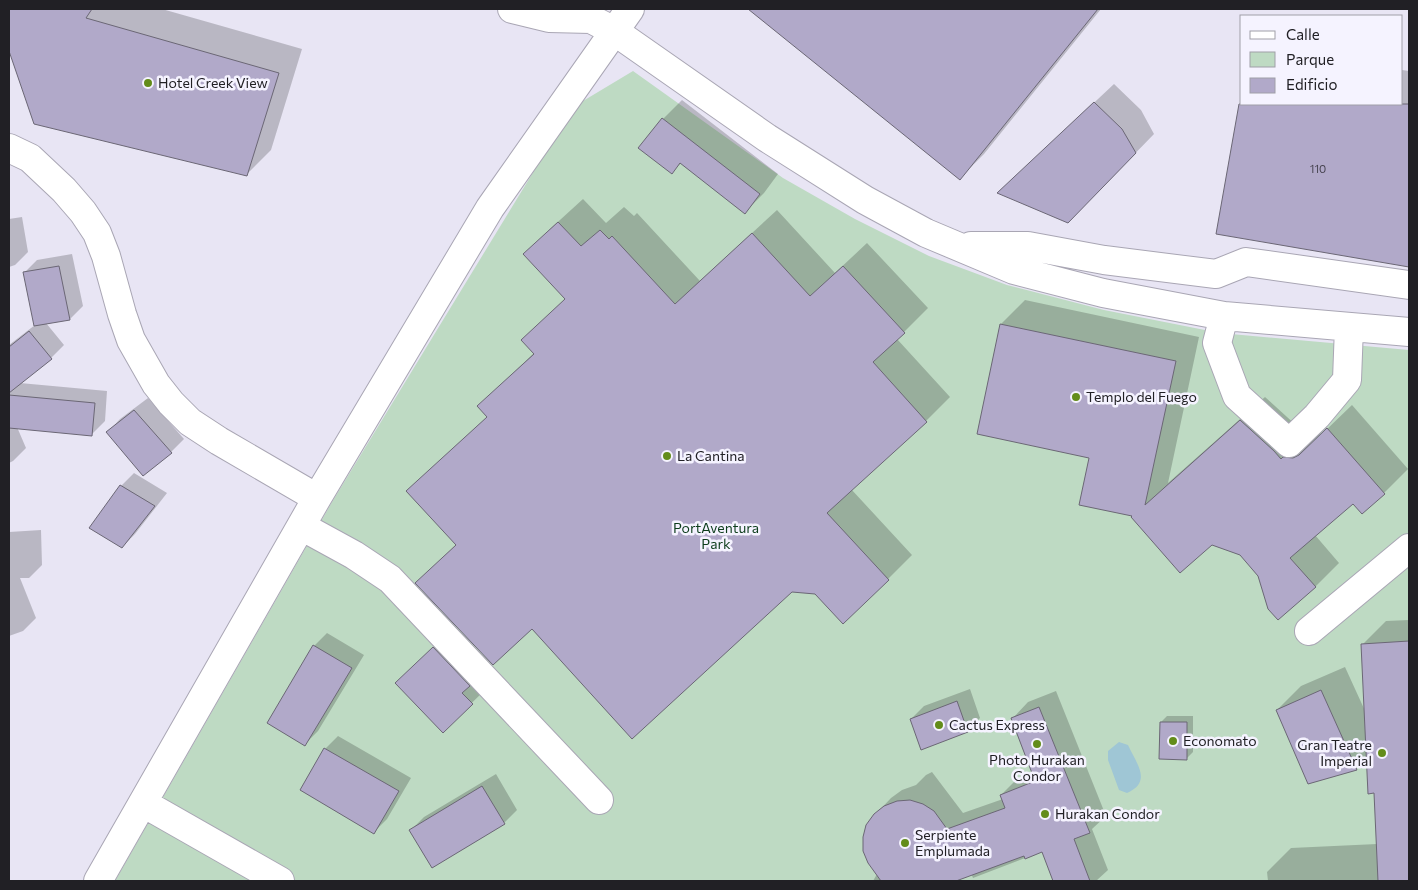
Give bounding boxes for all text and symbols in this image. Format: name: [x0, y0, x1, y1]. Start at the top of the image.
legend: [1240, 15, 1403, 105]
text: Calle: [1286, 25, 1320, 43]
text: Parque: [1286, 50, 1334, 68]
place label: Hotel Creek View: [158, 74, 268, 91]
text: Edificio: [1286, 75, 1337, 93]
marker: Hotel Creek View: [142, 77, 154, 89]
house number: 110: [1310, 162, 1326, 175]
place label: Templo del Fuego: [1086, 388, 1197, 405]
marker: Templo del Fuego: [1070, 391, 1082, 403]
place label: La Cantina: [677, 447, 745, 464]
marker: La Cantina: [661, 450, 673, 462]
park label: PortAventura Park: [673, 519, 759, 552]
place label: Cactus Express: [949, 716, 1045, 733]
marker: Cactus Express: [933, 719, 945, 731]
place label: Economato: [1183, 732, 1257, 749]
marker: Economato: [1167, 735, 1179, 747]
place label: Gran Teatre Imperial: [1297, 736, 1372, 769]
marker: Photo Hurakan Condor: [1031, 738, 1043, 750]
marker: Gran Teatre Imperial: [1376, 747, 1388, 759]
place label: Photo Hurakan Condor: [989, 751, 1085, 784]
place label: Hurakan Condor: [1055, 805, 1160, 822]
marker: Hurakan Condor: [1039, 808, 1051, 820]
place label: Serpiente Emplumada: [915, 826, 990, 859]
marker: Serpiente Emplumada: [899, 837, 911, 849]

